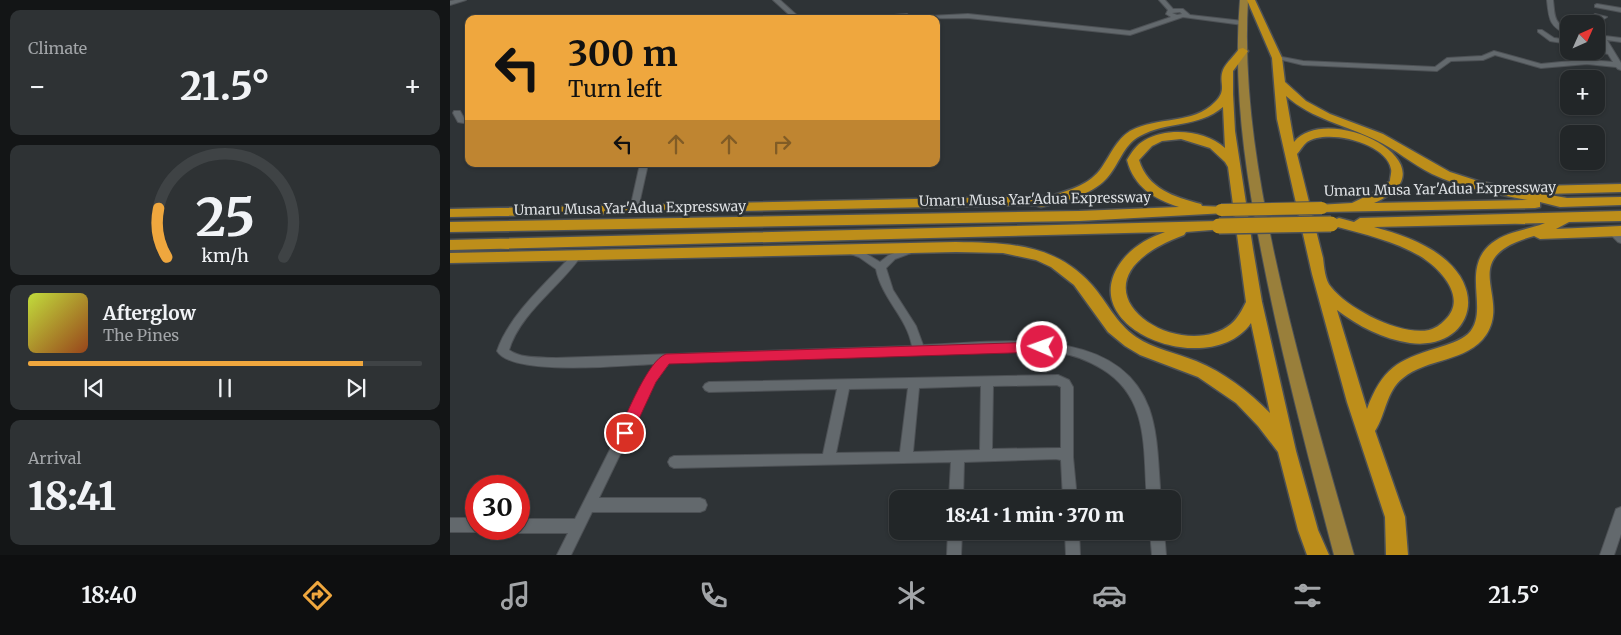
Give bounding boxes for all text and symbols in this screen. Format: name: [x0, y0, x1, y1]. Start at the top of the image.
north arrow: [1560, 15, 1605, 60]
map controls: [1560, 15, 1605, 170]
text: 300 m: [568, 32, 678, 76]
icon: left: [485, 35, 550, 100]
text: Climate: [28, 38, 87, 58]
text: 21.5°: [180, 63, 270, 110]
text: −: [28, 68, 47, 104]
text: +: [403, 68, 422, 104]
button: +: [1560, 70, 1605, 115]
text: Turn left: [568, 75, 662, 103]
button: −: [1560, 125, 1605, 170]
icon: left: [609, 130, 637, 158]
icon: ahead: [662, 130, 690, 158]
icon: ahead: [715, 130, 743, 158]
icon: right: [768, 130, 796, 158]
street label: Umaru Musa Yar'Adua Expressway: [1324, 178, 1557, 200]
text: 25: [195, 185, 255, 250]
street label: Umaru Musa Yar'Adua Expressway: [919, 188, 1152, 210]
street label: Umaru Musa Yar'Adua Expressway: [514, 197, 747, 219]
text: km/h: [201, 244, 249, 267]
text: Afterglow: [103, 301, 196, 325]
position arrow: [1015, 320, 1067, 372]
text: The Pines: [103, 325, 179, 345]
icon: previous: [80, 374, 108, 402]
icon: pause: [211, 374, 239, 402]
icon: next: [342, 374, 370, 402]
pin: [604, 412, 646, 454]
icon: arrive: [611, 419, 639, 447]
text: Arrival: [28, 448, 81, 468]
text: 18:41: [28, 473, 116, 520]
speed limit sign: 30: [465, 475, 530, 540]
text: 18:41 · 1 min · 370 m: [946, 503, 1124, 527]
icon: directions: [300, 578, 335, 613]
icon: music: [498, 578, 533, 613]
icon: phone: [696, 578, 731, 613]
icon: climate: [894, 578, 929, 613]
icon: car: [1092, 578, 1127, 613]
icon: filters: [1290, 578, 1325, 613]
text: 18:40: [82, 581, 137, 609]
text: 21.5°: [1488, 581, 1539, 609]

